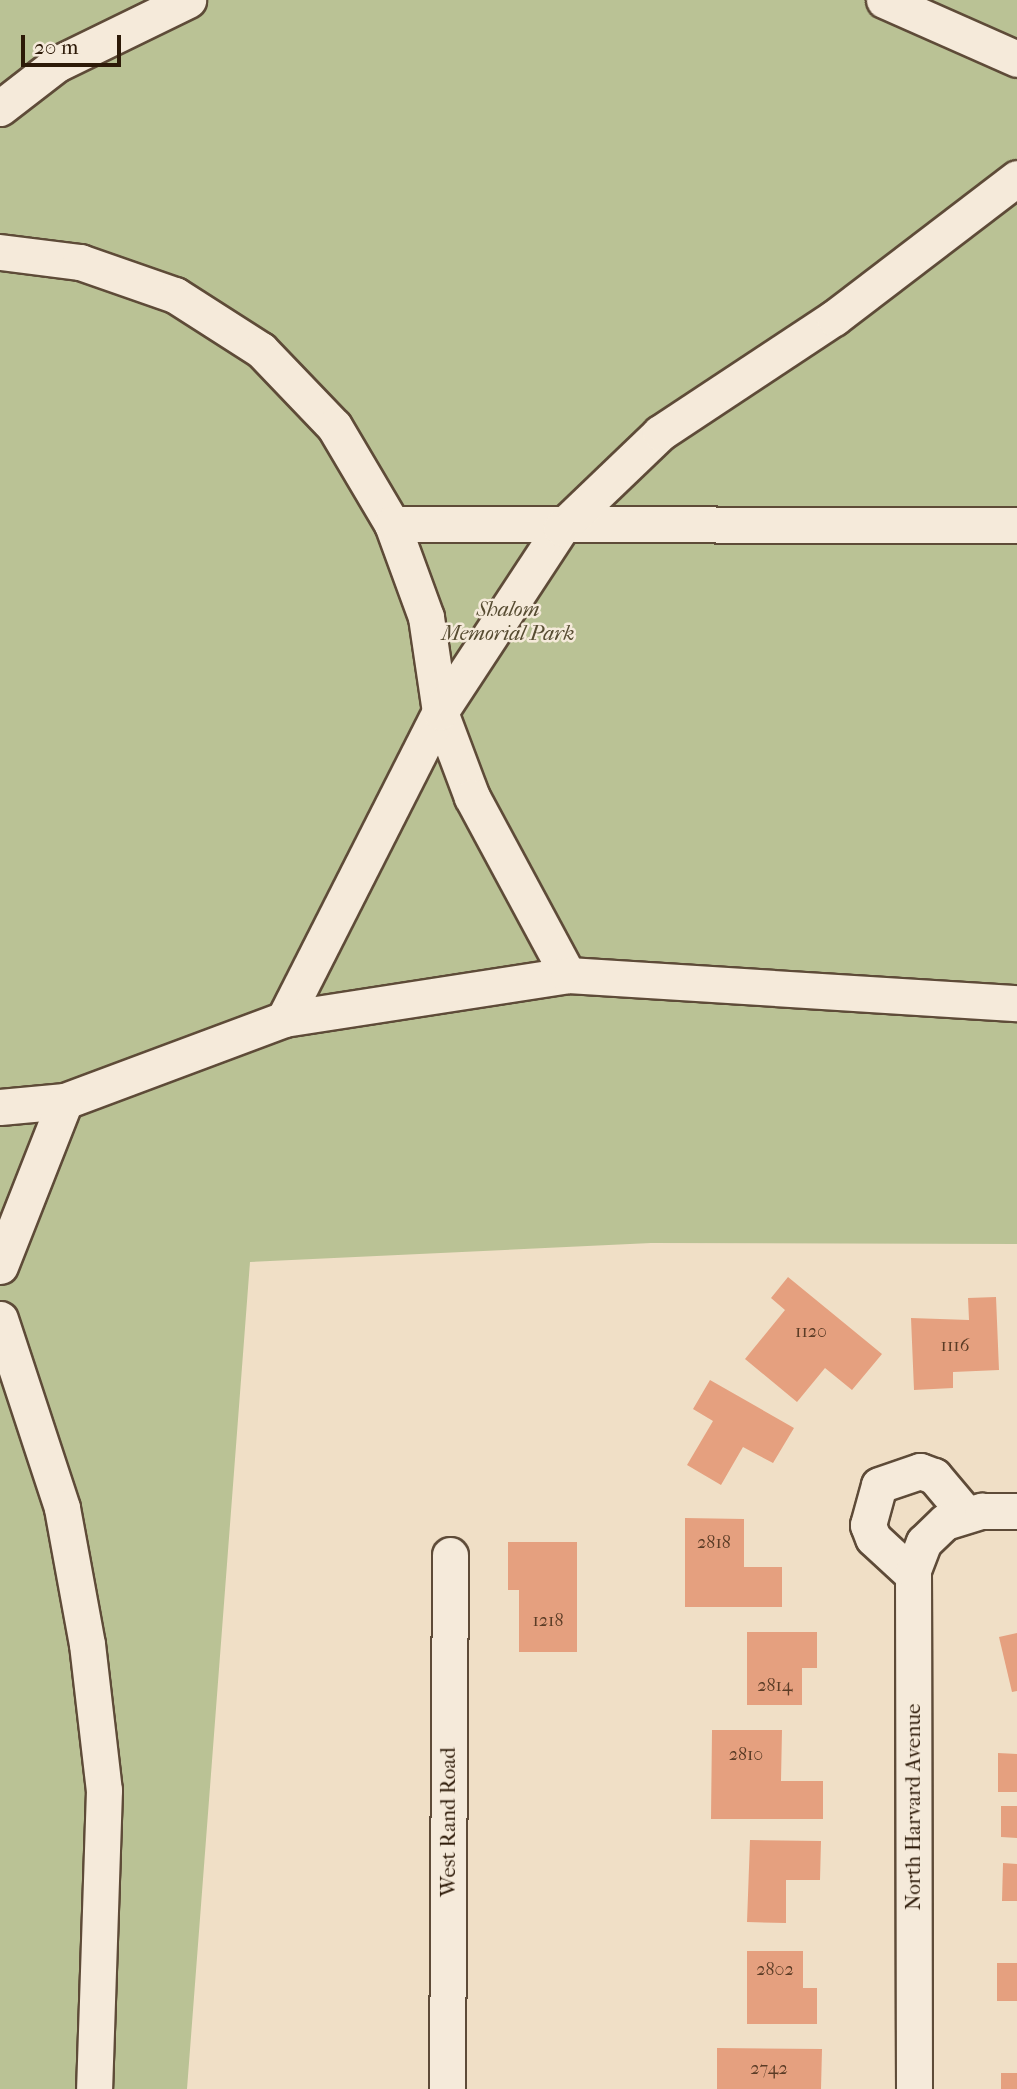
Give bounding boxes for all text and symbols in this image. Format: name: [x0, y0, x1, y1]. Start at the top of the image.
scale bar: [24, 21, 124, 65]
text: 20 m: [34, 35, 78, 59]
park label: Shalom Memorial Park: [441, 596, 575, 646]
house number: 1120: [795, 1321, 827, 1343]
house number: 1116: [941, 1335, 969, 1357]
house number: 2818: [697, 1532, 731, 1554]
house number: 1218: [532, 1610, 564, 1632]
house number: 2814: [757, 1675, 793, 1697]
street label: North Harvard Avenue: [900, 1704, 926, 1910]
house number: 2810: [729, 1744, 763, 1766]
street label: West Rand Road: [435, 1747, 461, 1897]
house number: 2802: [756, 1959, 794, 1981]
house number: 2742: [750, 2058, 788, 2080]

